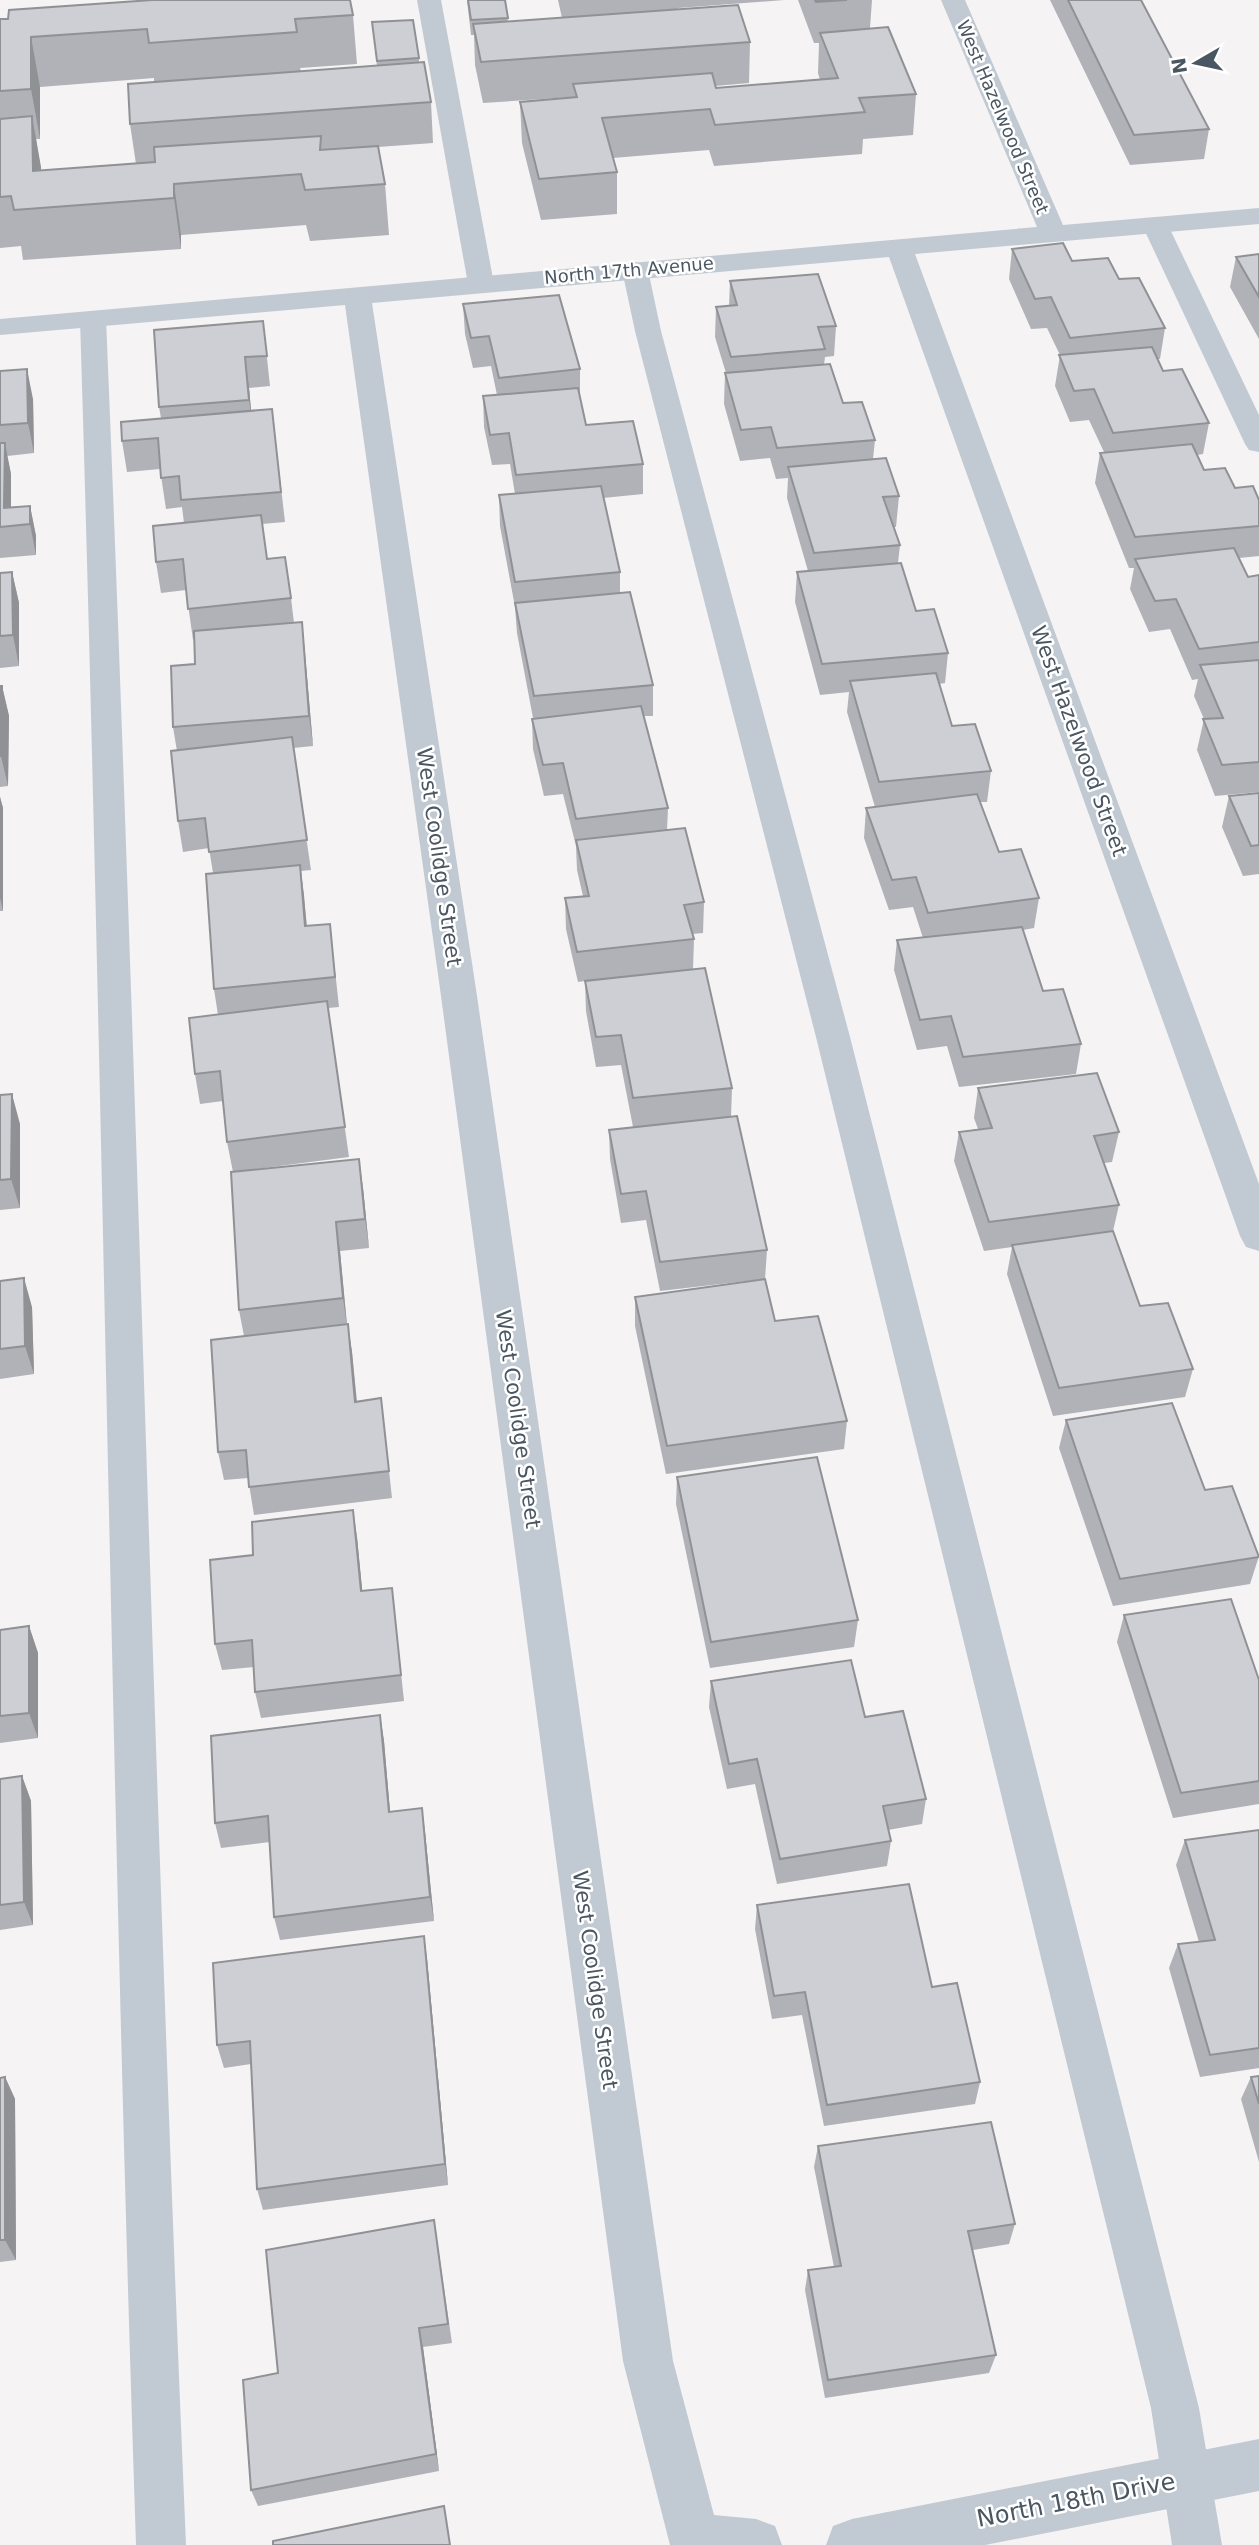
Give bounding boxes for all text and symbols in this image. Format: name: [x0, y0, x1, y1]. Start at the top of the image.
street label: West Hazelwood Street: [953, 17, 1053, 217]
north arrow: [1161, 28, 1231, 98]
text: N: [1167, 56, 1191, 75]
street label: North 17th Avenue: [543, 252, 715, 288]
street label: West Hazelwood Street: [1026, 623, 1132, 859]
street label: West Coolidge Street: [412, 746, 466, 968]
street label: West Coolidge Street: [491, 1308, 545, 1530]
street label: West Coolidge Street: [568, 1869, 622, 2091]
street label: North 18th Drive: [974, 2467, 1178, 2533]

